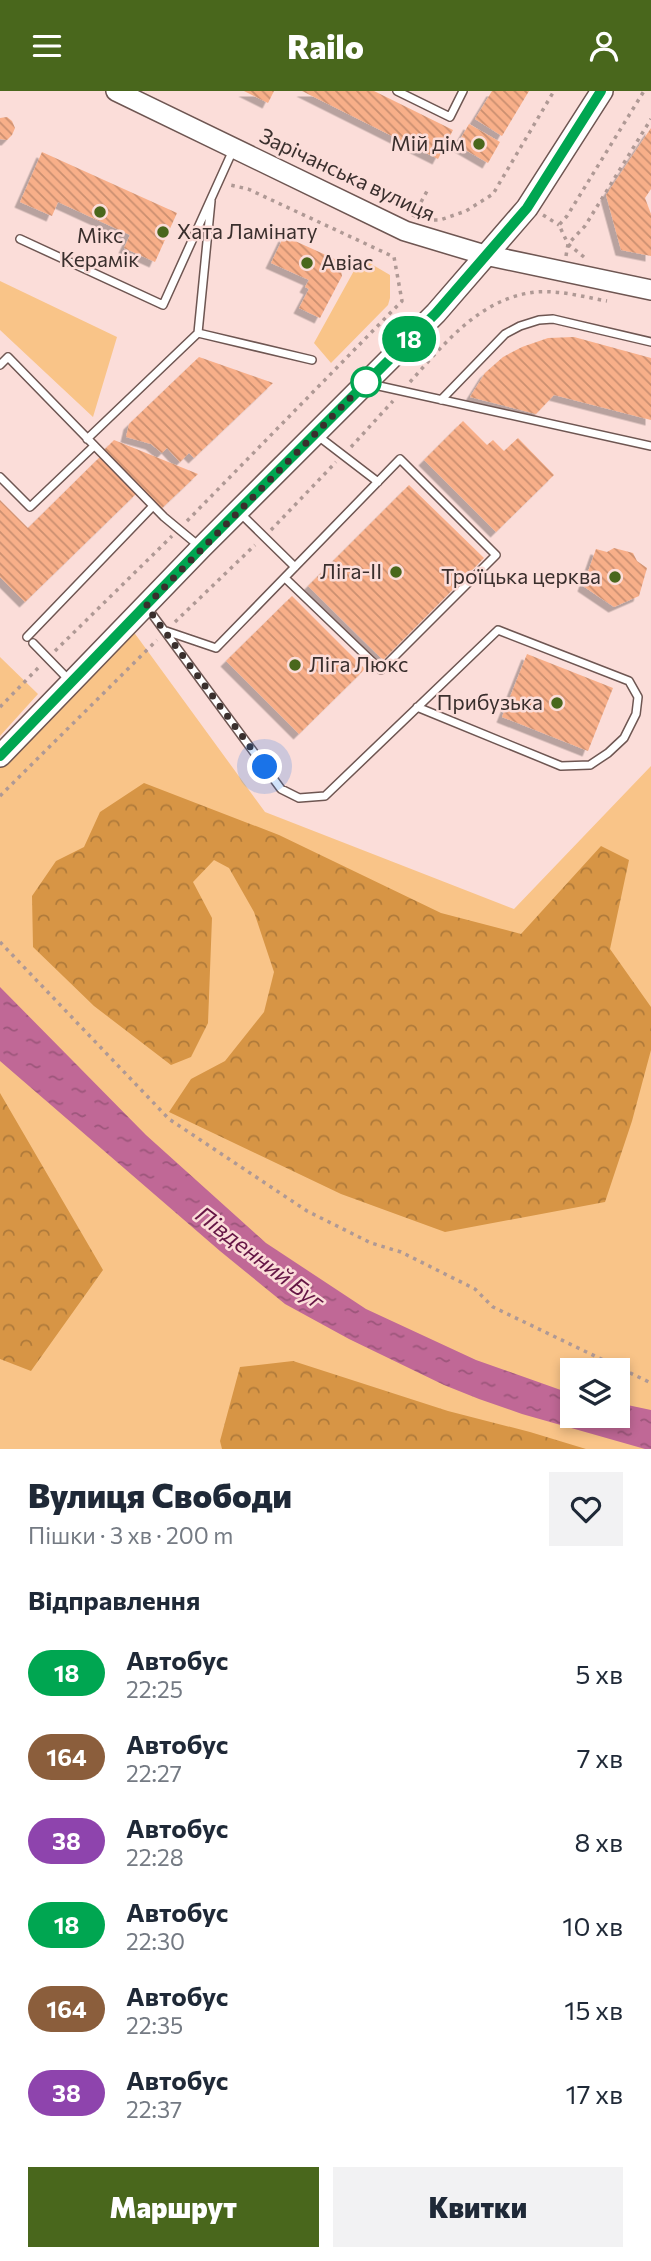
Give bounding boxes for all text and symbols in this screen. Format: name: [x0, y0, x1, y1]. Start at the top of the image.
text: Railo: [287, 26, 364, 66]
icon: menu: [28, 27, 66, 65]
icon: person: [585, 27, 623, 65]
street label: Зарічанська вулиця: [256, 122, 439, 225]
place label: Мій дім: [391, 130, 465, 155]
marker: Мій дім: [471, 136, 487, 152]
marker: Мікс Керамік: [92, 204, 108, 220]
place label: Хата Ламінату: [177, 218, 318, 243]
place label: Мікс Керамік: [60, 222, 140, 271]
marker: Хата Ламінату: [155, 224, 171, 240]
place label: Авіас: [321, 249, 373, 274]
marker: Авіас: [299, 255, 315, 271]
line badge: 18: [378, 316, 440, 362]
text: 18: [396, 324, 422, 353]
unlabelled marker: [351, 367, 381, 397]
place label: Ліга-II: [320, 558, 382, 583]
place label: Троїцька церква: [441, 563, 601, 588]
marker: Ліга-II: [388, 564, 404, 580]
marker: Троїцька церква: [607, 569, 623, 585]
place label: Ліга Люкс: [309, 651, 408, 676]
marker: Ліга Люкс: [287, 657, 303, 673]
place label: Прибузька: [437, 689, 543, 714]
marker: Прибузька: [549, 695, 565, 711]
your location: [247, 749, 282, 784]
water label: Південний Буг: [191, 1200, 331, 1315]
map controls: [560, 1358, 630, 1428]
button: layers: [560, 1358, 630, 1428]
button: heart: [549, 1472, 623, 1546]
text: Вулиця Свободи: [28, 1474, 292, 1515]
text: Пішки · 3 хв · 200 m: [28, 1521, 233, 1549]
text: Відправлення: [28, 1584, 200, 1615]
text: Автобус: [126, 1644, 228, 1675]
text: 18: [54, 1658, 79, 1687]
text: 5 хв: [575, 1658, 623, 1689]
text: 22:25: [126, 1675, 183, 1703]
text: Автобус: [126, 1728, 228, 1759]
text: 164: [46, 1742, 87, 1771]
text: 7 хв: [577, 1742, 623, 1773]
text: 22:27: [126, 1759, 182, 1787]
text: Автобус: [126, 1812, 228, 1843]
text: 38: [52, 1826, 81, 1855]
text: 8 хв: [575, 1826, 623, 1857]
text: 22:28: [126, 1843, 184, 1871]
text: Автобус: [126, 1896, 228, 1927]
text: 18: [54, 1910, 79, 1939]
text: 10 хв: [562, 1910, 623, 1941]
text: 22:30: [126, 1927, 185, 1955]
text: Автобус: [126, 1980, 228, 2011]
text: 164: [46, 1994, 87, 2023]
text: 15 хв: [564, 1994, 623, 2025]
text: 22:35: [126, 2011, 183, 2039]
text: Автобус: [126, 2064, 228, 2095]
text: 38: [52, 2078, 81, 2107]
text: 17 хв: [566, 2078, 623, 2109]
text: 22:37: [126, 2095, 182, 2123]
button: Маршрут: [28, 2167, 319, 2247]
button: Квитки: [333, 2167, 623, 2247]

